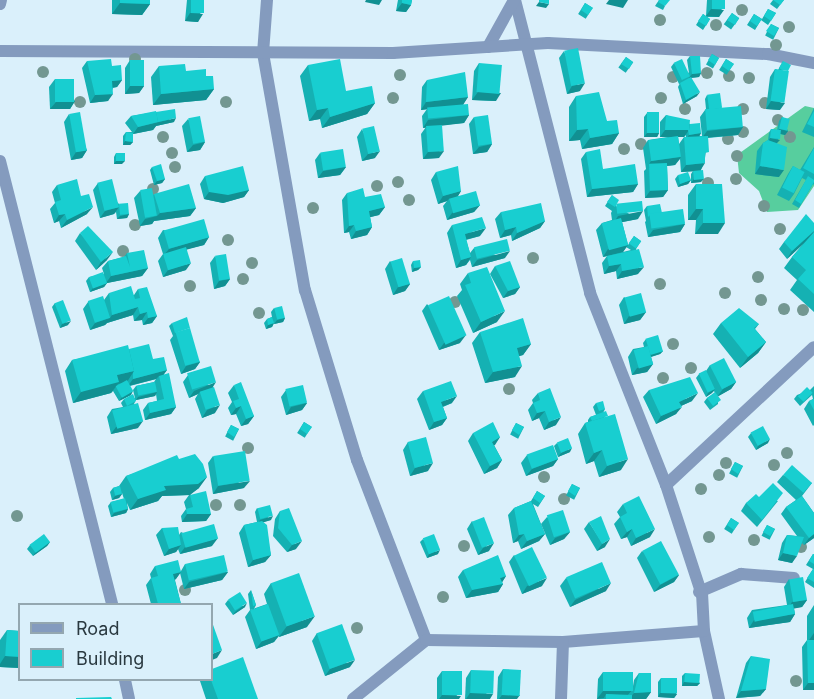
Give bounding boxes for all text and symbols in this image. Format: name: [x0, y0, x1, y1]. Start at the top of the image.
legend: [18, 603, 213, 681]
text: Road: [76, 618, 119, 639]
text: Building: [76, 648, 144, 669]

